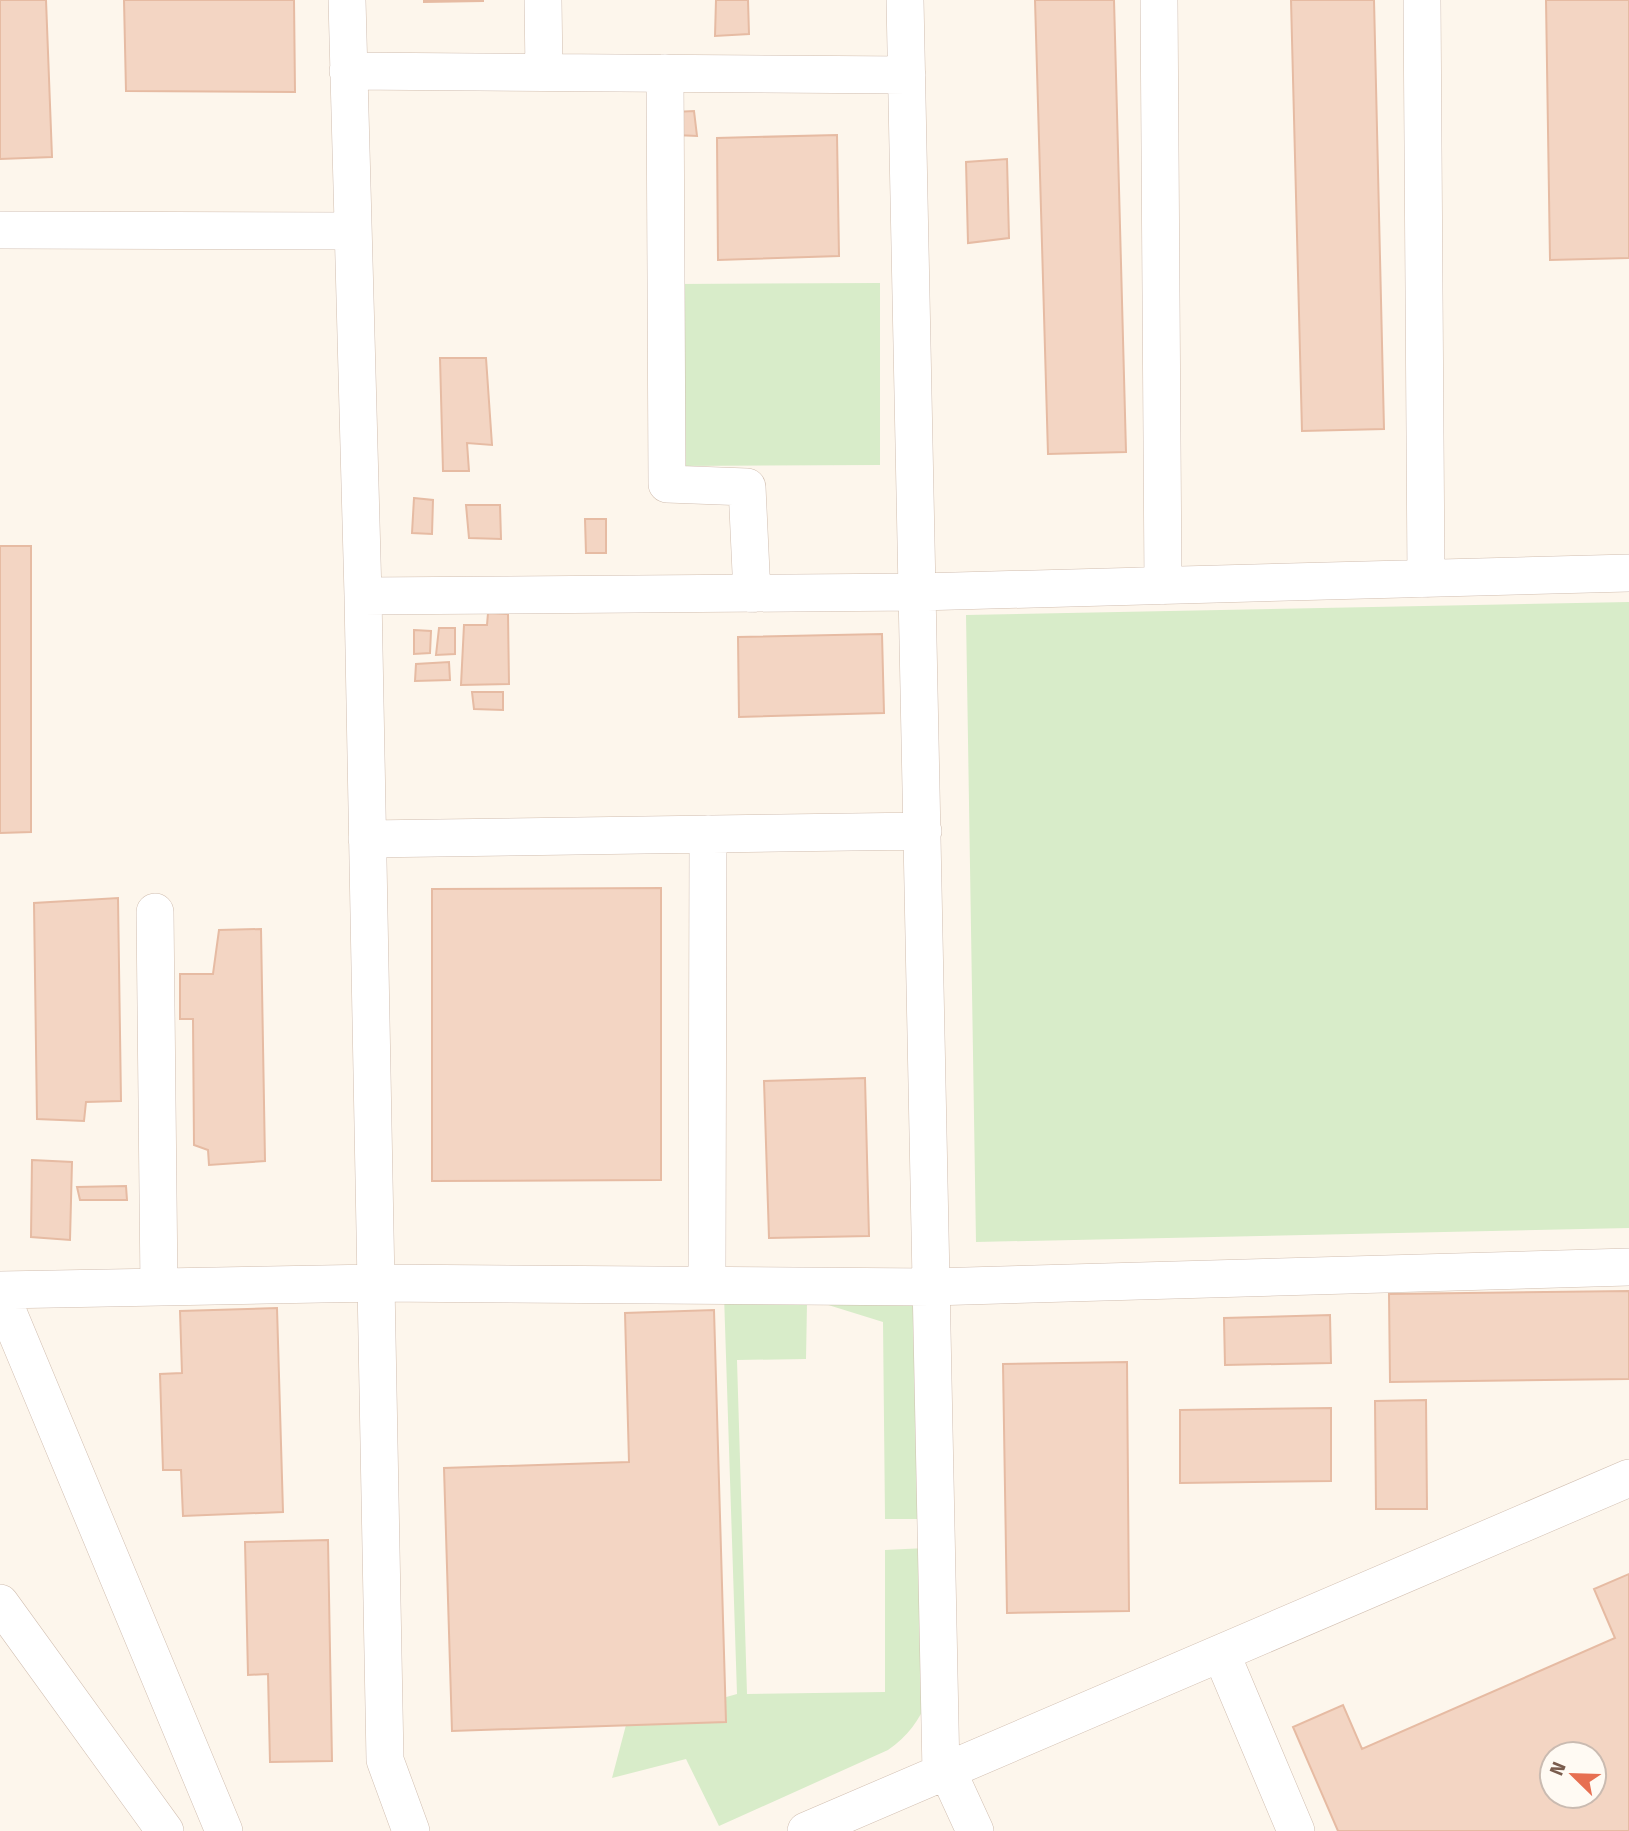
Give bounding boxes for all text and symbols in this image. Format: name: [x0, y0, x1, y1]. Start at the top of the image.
north arrow: [1538, 1740, 1608, 1810]
text: N: [1545, 1758, 1571, 1779]

